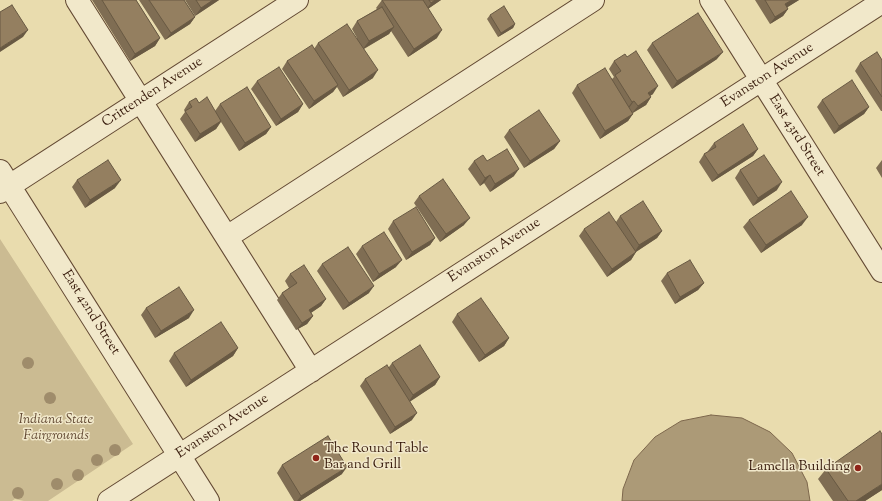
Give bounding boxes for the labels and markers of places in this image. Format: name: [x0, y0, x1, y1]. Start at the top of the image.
place label: The Round Table Bar and Grill: [324, 442, 429, 474]
marker: The Round Table Bar and Grill: [311, 453, 321, 463]
place label: Lamella Building: [748, 460, 850, 476]
marker: Lamella Building: [853, 463, 863, 473]

